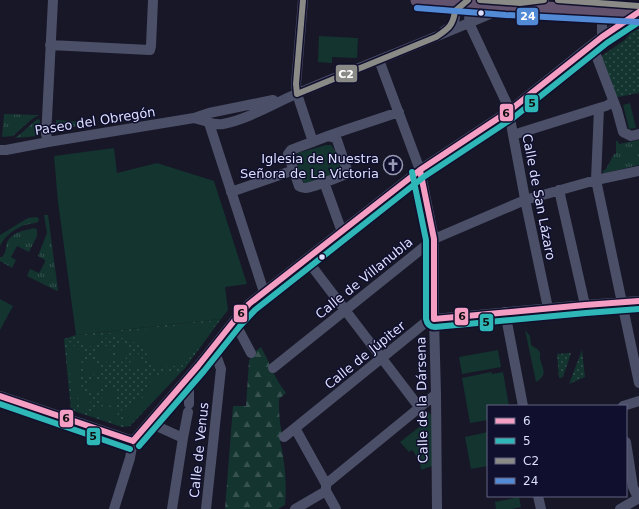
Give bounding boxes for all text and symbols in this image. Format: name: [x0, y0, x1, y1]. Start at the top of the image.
line badge: 24: [516, 7, 539, 26]
unlabelled marker: [476, 8, 486, 18]
text: 24: [520, 10, 536, 23]
line badge: C2: [335, 64, 358, 83]
text: C2: [338, 68, 354, 81]
line badge: 5: [524, 94, 539, 113]
text: 5: [528, 97, 536, 110]
line badge: 6: [499, 103, 514, 122]
street label: Paseo del Obregón: [34, 104, 156, 138]
text: 6: [502, 107, 510, 120]
street label: Calle de San Lázaro: [519, 133, 559, 261]
place label: Iglesia de Nuestra Señora de La Victoria: [240, 151, 379, 181]
church icon: Iglesia de Nuestra Señora de La Victoria: [382, 154, 404, 176]
street label: Calle de Villanubla: [312, 234, 416, 322]
unlabelled marker: [317, 252, 327, 262]
line badge: 6: [233, 304, 248, 323]
text: 6: [237, 307, 245, 320]
line badge: 6: [454, 307, 469, 326]
text: 6: [458, 310, 466, 323]
line badge: 5: [479, 313, 494, 332]
text: 5: [482, 316, 490, 329]
street label: Calle de Júpiter: [322, 318, 409, 392]
street label: Calle de la Dársena: [413, 336, 431, 464]
street label: Calle de Venus: [187, 401, 211, 498]
legend: [487, 405, 627, 497]
line badge: 6: [59, 409, 74, 428]
text: 6: [62, 412, 70, 425]
text: 6: [523, 414, 531, 428]
line badge: 5: [86, 427, 101, 446]
text: 5: [89, 430, 97, 443]
text: 5: [523, 434, 531, 448]
text: C2: [523, 454, 539, 468]
text: 24: [523, 474, 538, 488]

